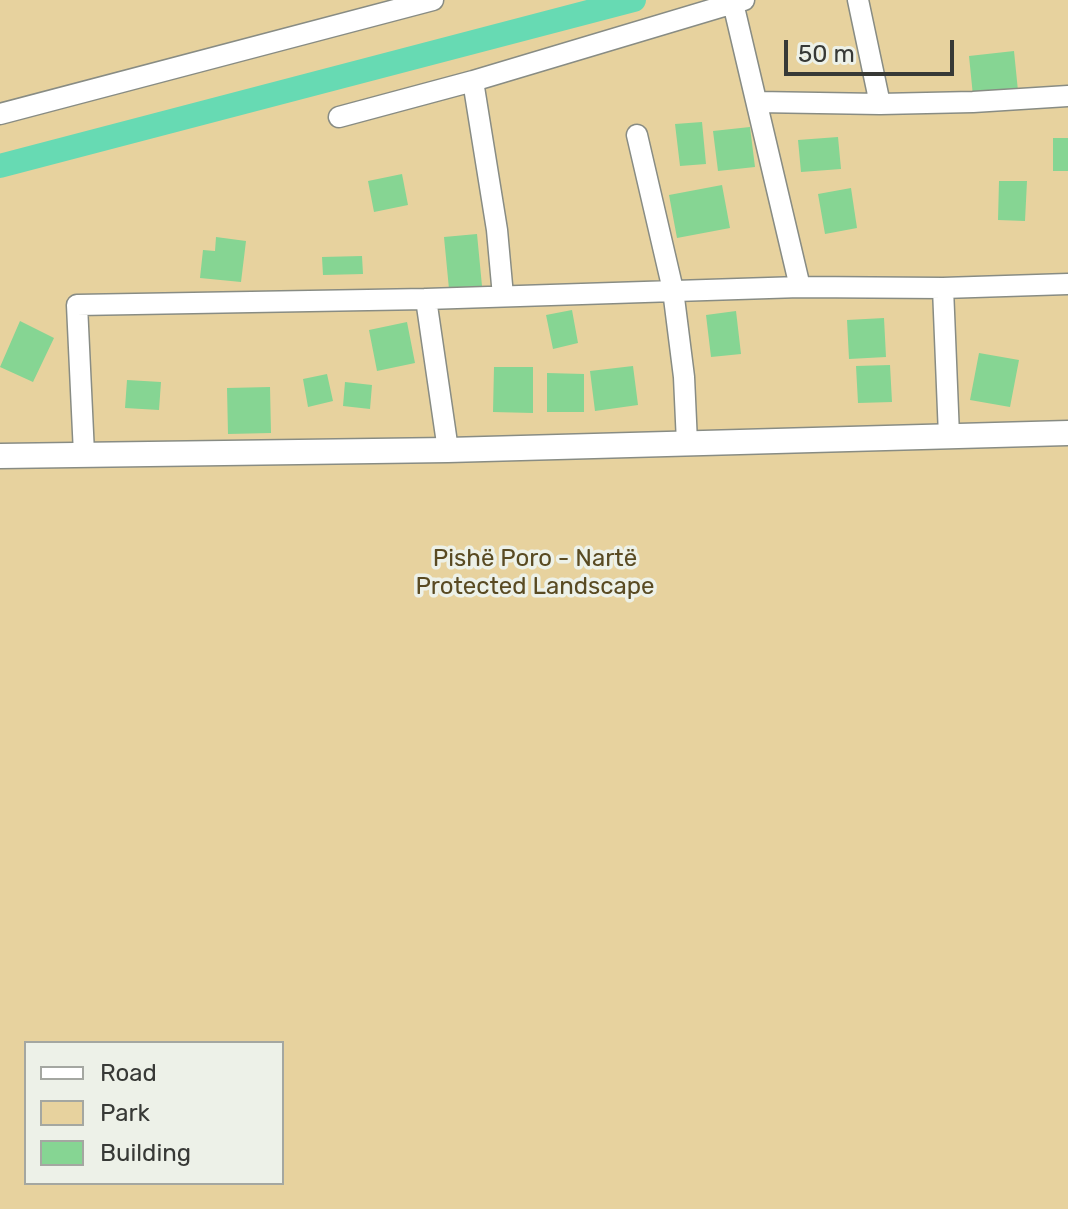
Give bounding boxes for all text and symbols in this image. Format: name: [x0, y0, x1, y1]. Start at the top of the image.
scale bar: [788, 24, 958, 74]
text: 50 m: [798, 40, 855, 68]
park label: Pishë Poro - Nartë Protected Landscape: [415, 545, 655, 601]
legend: [24, 1041, 284, 1185]
text: Road: [100, 1059, 157, 1087]
text: Park: [100, 1099, 150, 1127]
text: Building: [100, 1139, 191, 1167]

